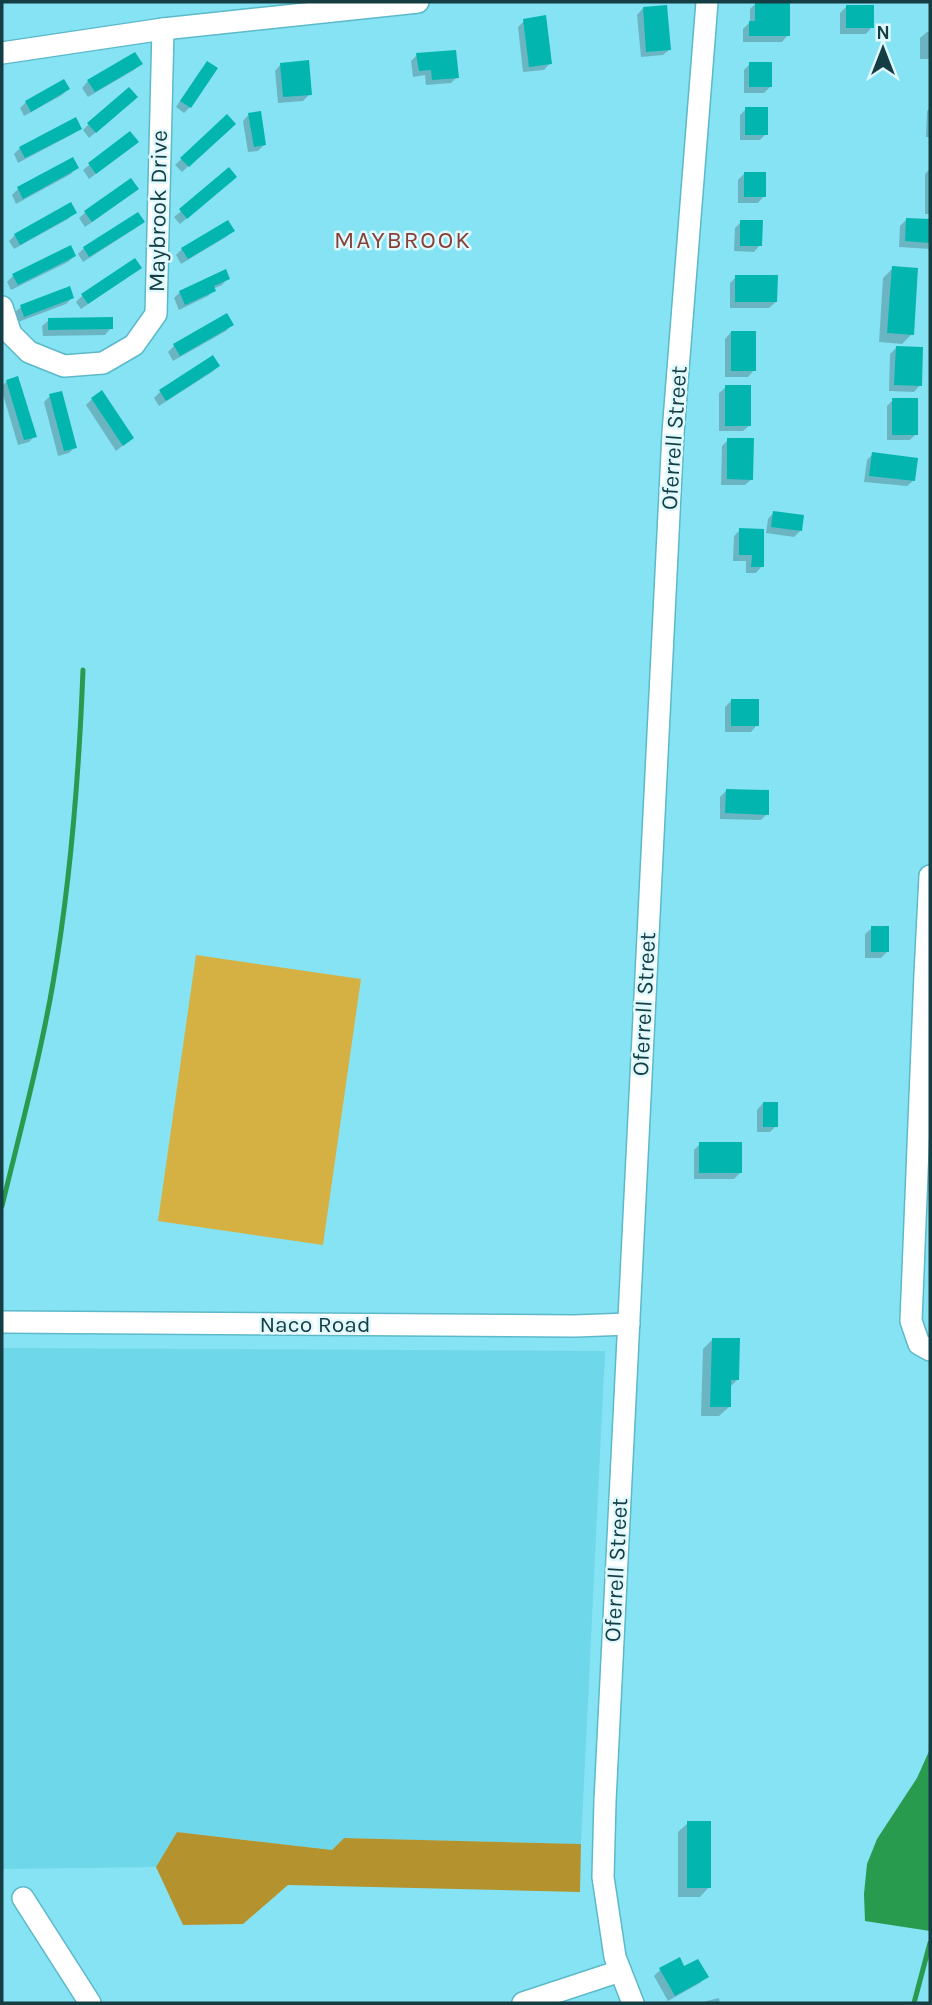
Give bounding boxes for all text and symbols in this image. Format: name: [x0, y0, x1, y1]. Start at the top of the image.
north arrow: [848, 14, 918, 84]
text: N: [876, 22, 890, 44]
street label: Maybrook Drive: [143, 130, 173, 292]
district label: MAYBROOK: [334, 226, 472, 254]
street label: Oferrell Street: [655, 365, 693, 511]
street label: Oferrell Street: [627, 931, 661, 1077]
street label: Naco Road: [259, 1311, 371, 1338]
street label: Oferrell Street: [599, 1497, 633, 1643]

